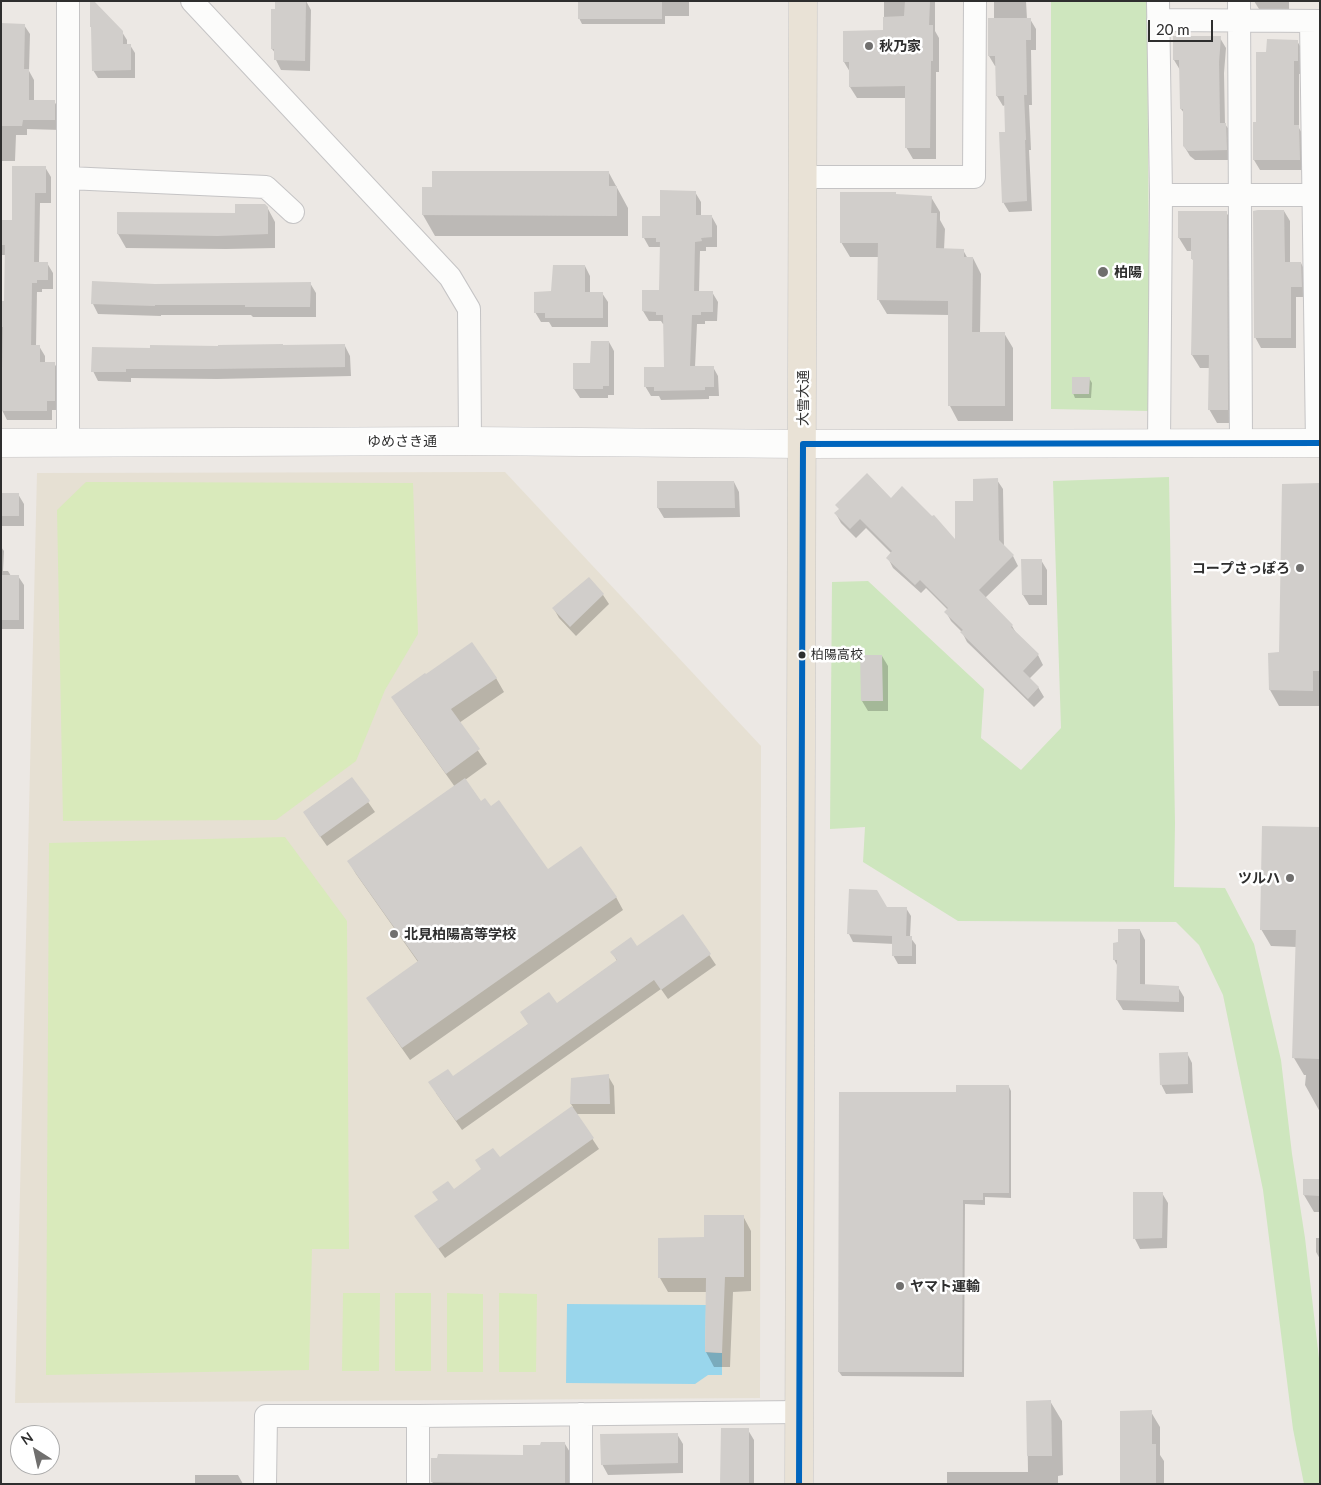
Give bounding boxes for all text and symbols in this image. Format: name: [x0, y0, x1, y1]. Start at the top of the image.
scale bar: [1151, 10, 1216, 42]
text: 20 m: [1156, 20, 1190, 38]
place label: 秋乃家: [879, 38, 921, 54]
marker: 秋乃家: [863, 40, 875, 52]
place label: 柏陽: [1114, 264, 1142, 280]
marker: 柏陽: [1096, 265, 1110, 279]
street label: 大雪大通: [795, 370, 811, 426]
street label: ゆめさき通: [367, 433, 437, 449]
place label: コープさっぽろ: [1192, 560, 1290, 576]
marker: コープさっぽろ: [1294, 562, 1306, 574]
place label: 柏陽高校: [811, 647, 863, 663]
marker: 柏陽高校: [797, 650, 807, 660]
place label: ツルハ: [1238, 870, 1280, 886]
marker: ツルハ: [1284, 872, 1296, 884]
place label: 北見柏陽高等学校: [404, 926, 516, 942]
marker: 北見柏陽高等学校: [388, 928, 400, 940]
place label: ヤマト運輸: [910, 1278, 980, 1294]
marker: ヤマト運輸: [894, 1280, 906, 1292]
north arrow: [10, 1425, 60, 1475]
text: N: [17, 1428, 36, 1448]

